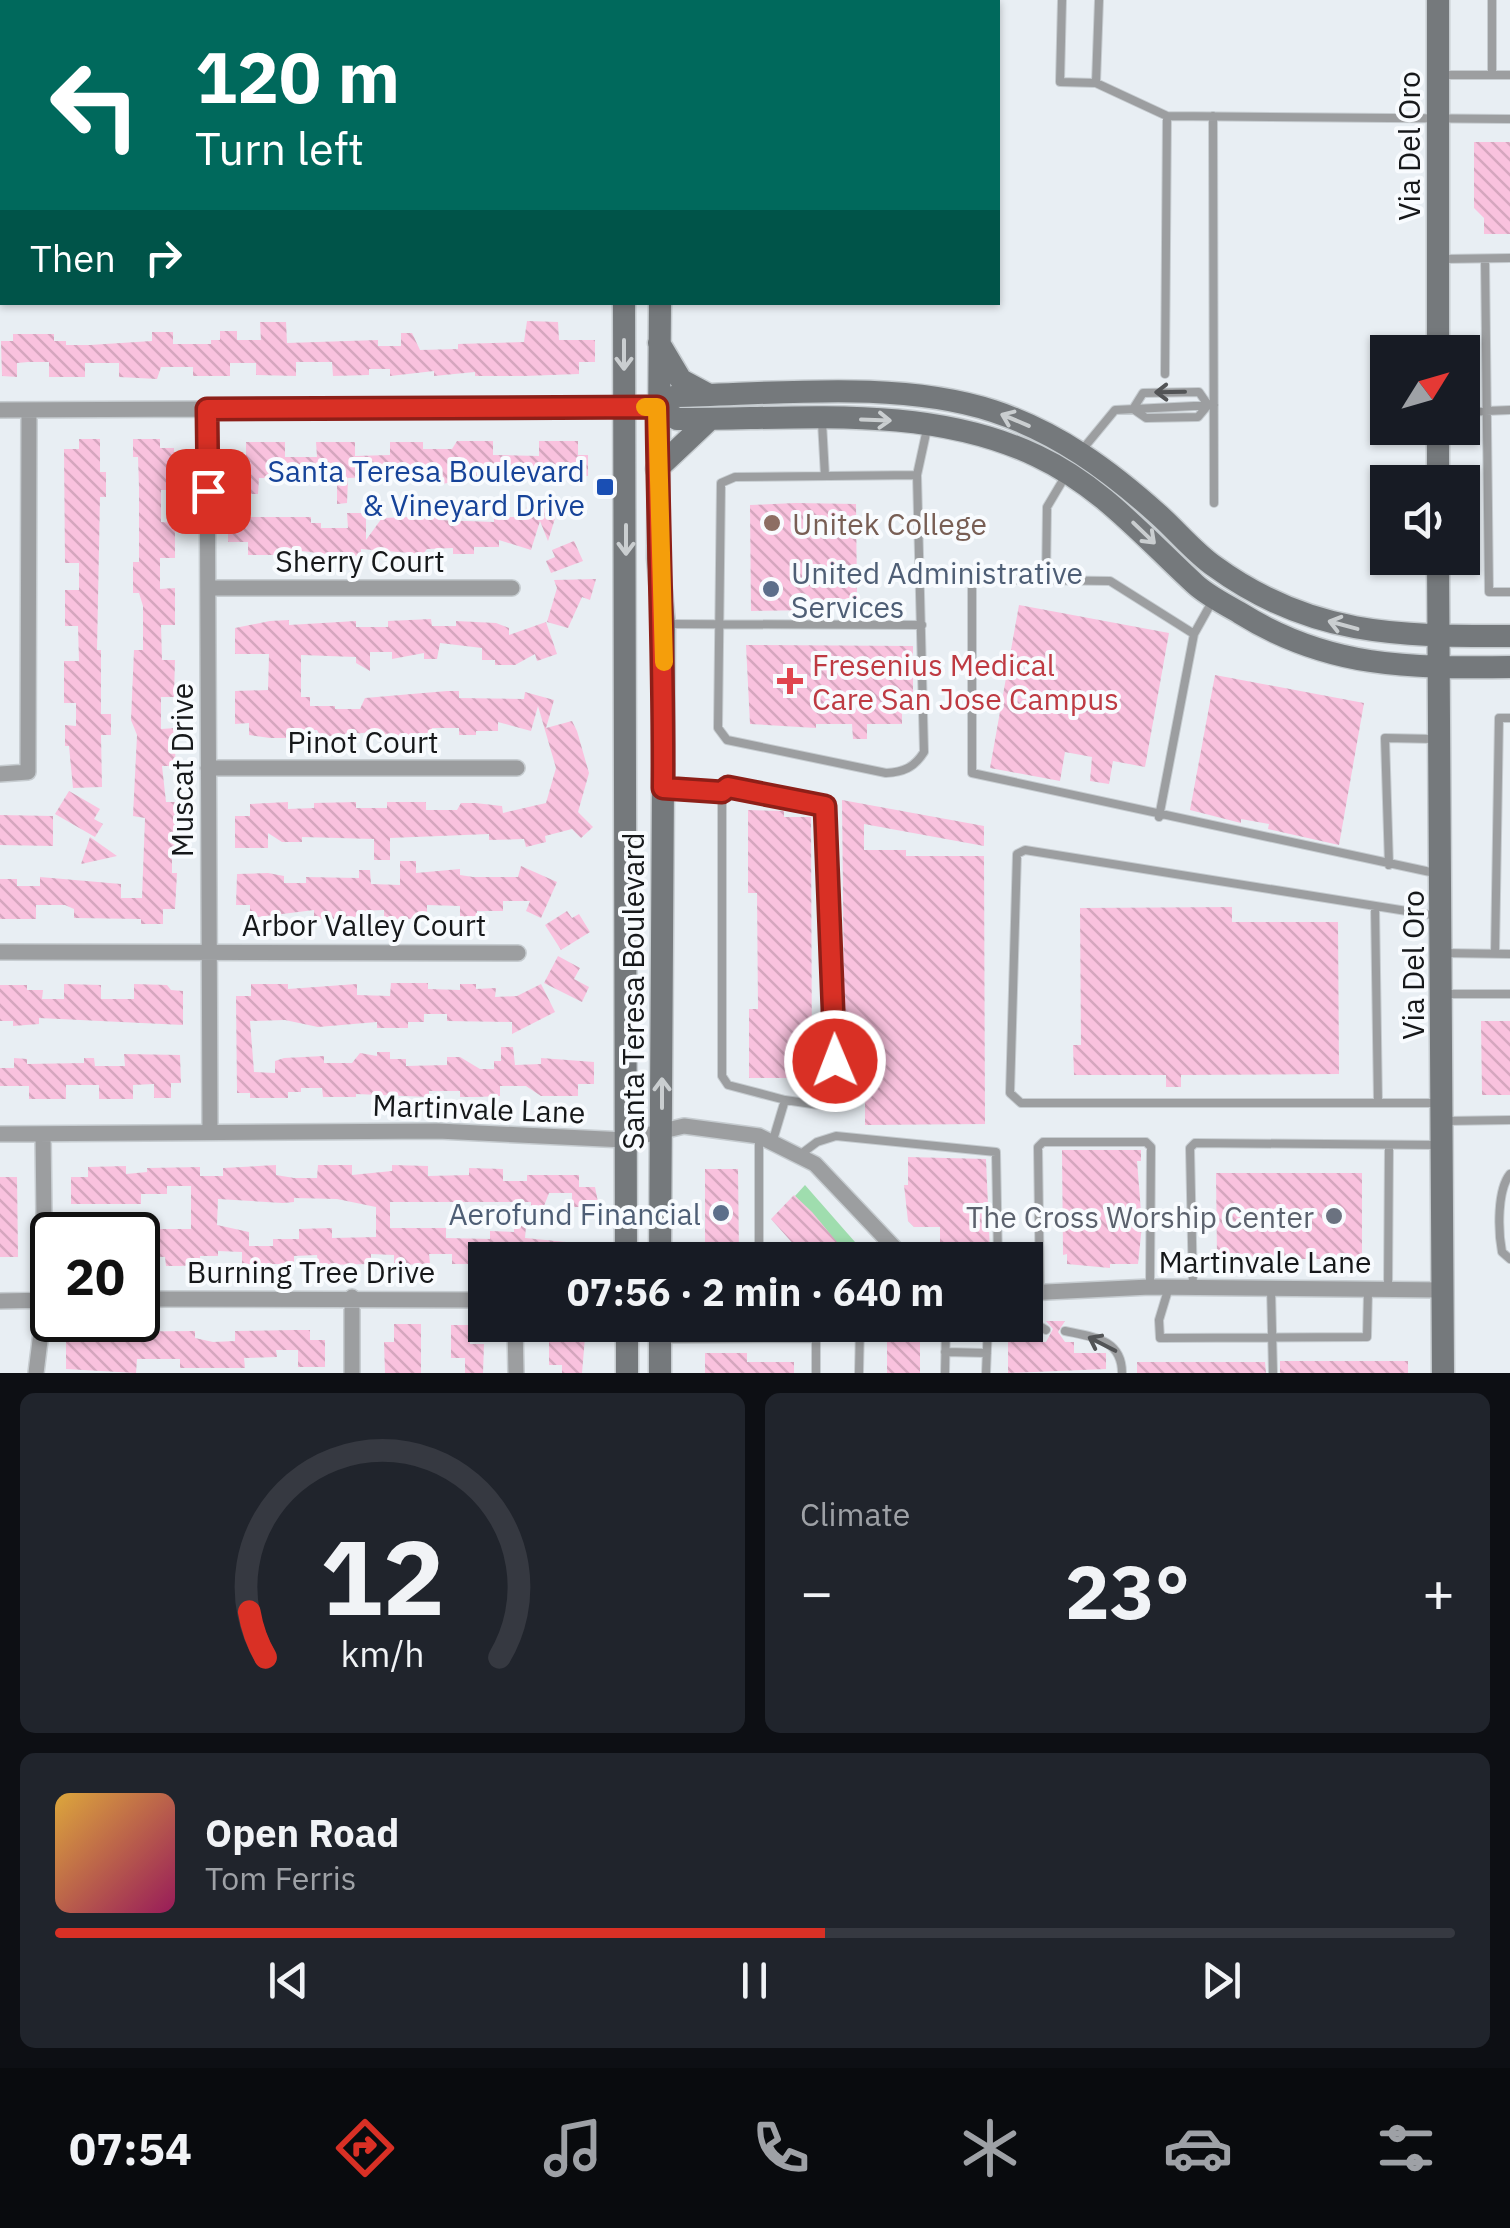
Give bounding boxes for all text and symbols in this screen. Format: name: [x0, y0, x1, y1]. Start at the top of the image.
text: 120 m: [195, 31, 400, 122]
icon: left: [30, 40, 160, 170]
street label: Via Del Oro: [1389, 71, 1428, 221]
text: Turn left: [195, 119, 364, 177]
icon: right: [136, 230, 191, 285]
text: Then: [30, 233, 116, 282]
north arrow: [1370, 335, 1480, 445]
map controls: [1370, 335, 1480, 575]
one-way arrow: [615, 338, 634, 370]
one-way arrow: [1154, 382, 1186, 402]
one-way arrow: [860, 410, 892, 429]
one-way arrow: [1000, 410, 1031, 428]
pin: [166, 449, 251, 534]
place label: Santa Teresa Boulevard & Vineyard Drive: [268, 451, 585, 524]
icon: arrive: [181, 464, 236, 519]
button: sound: [1370, 465, 1480, 575]
marker: Santa Teresa Boulevard & Vineyard Drive: [594, 476, 616, 498]
place label: Unitek College: [792, 504, 987, 543]
marker: Unitek College: [761, 512, 783, 534]
one-way arrow: [1131, 521, 1155, 545]
one-way arrow: [616, 522, 636, 555]
street label: Sherry Court: [275, 541, 445, 580]
place label: United Administrative Services: [791, 553, 1083, 626]
marker: United Administrative Services: [760, 578, 782, 600]
one-way arrow: [1328, 615, 1359, 634]
place label: Fresenius Medical Care San Jose Campus: [812, 645, 1119, 718]
marker: Fresenius Medical Care San Jose Campus: [777, 668, 803, 694]
street label: Muscat Drive: [162, 683, 201, 857]
street label: Pinot Court: [287, 722, 439, 761]
street label: Santa Teresa Boulevard: [613, 832, 652, 1150]
street label: Via Del Oro: [1393, 890, 1432, 1040]
street label: Arbor Valley Court: [242, 905, 486, 944]
position arrow: [783, 1009, 887, 1113]
one-way arrow: [652, 1077, 672, 1110]
street label: Martinvale Lane: [372, 1085, 586, 1131]
place label: Aerofund Financial: [448, 1194, 701, 1233]
place label: The Cross Worship Center: [966, 1197, 1314, 1236]
marker: Aerofund Financial: [710, 1202, 732, 1224]
marker: The Cross Worship Center: [1323, 1205, 1345, 1227]
speed limit sign: 20: [30, 1212, 160, 1342]
street label: Martinvale Lane: [1158, 1242, 1372, 1281]
street label: Burning Tree Drive: [187, 1252, 435, 1291]
text: 07:56 · 2 min · 640 m: [567, 1267, 944, 1316]
one-way arrow: [1088, 1333, 1117, 1352]
text: Climate: [800, 1493, 910, 1535]
text: 12: [320, 1508, 445, 1644]
text: 23°: [1065, 1542, 1190, 1640]
text: −: [800, 1556, 833, 1627]
text: +: [1422, 1556, 1455, 1627]
text: km/h: [340, 1630, 425, 1677]
text: Open Road: [205, 1808, 399, 1857]
text: Tom Ferris: [205, 1857, 356, 1899]
icon: previous: [261, 1953, 316, 2008]
icon: pause: [727, 1953, 782, 2008]
icon: next: [1194, 1953, 1249, 2008]
icon: directions: [330, 2113, 400, 2183]
icon: music: [538, 2113, 608, 2183]
icon: phone: [746, 2113, 816, 2183]
icon: climate: [955, 2113, 1025, 2183]
icon: car: [1163, 2113, 1233, 2183]
icon: filters: [1371, 2113, 1441, 2183]
text: 07:54: [69, 2119, 192, 2177]

